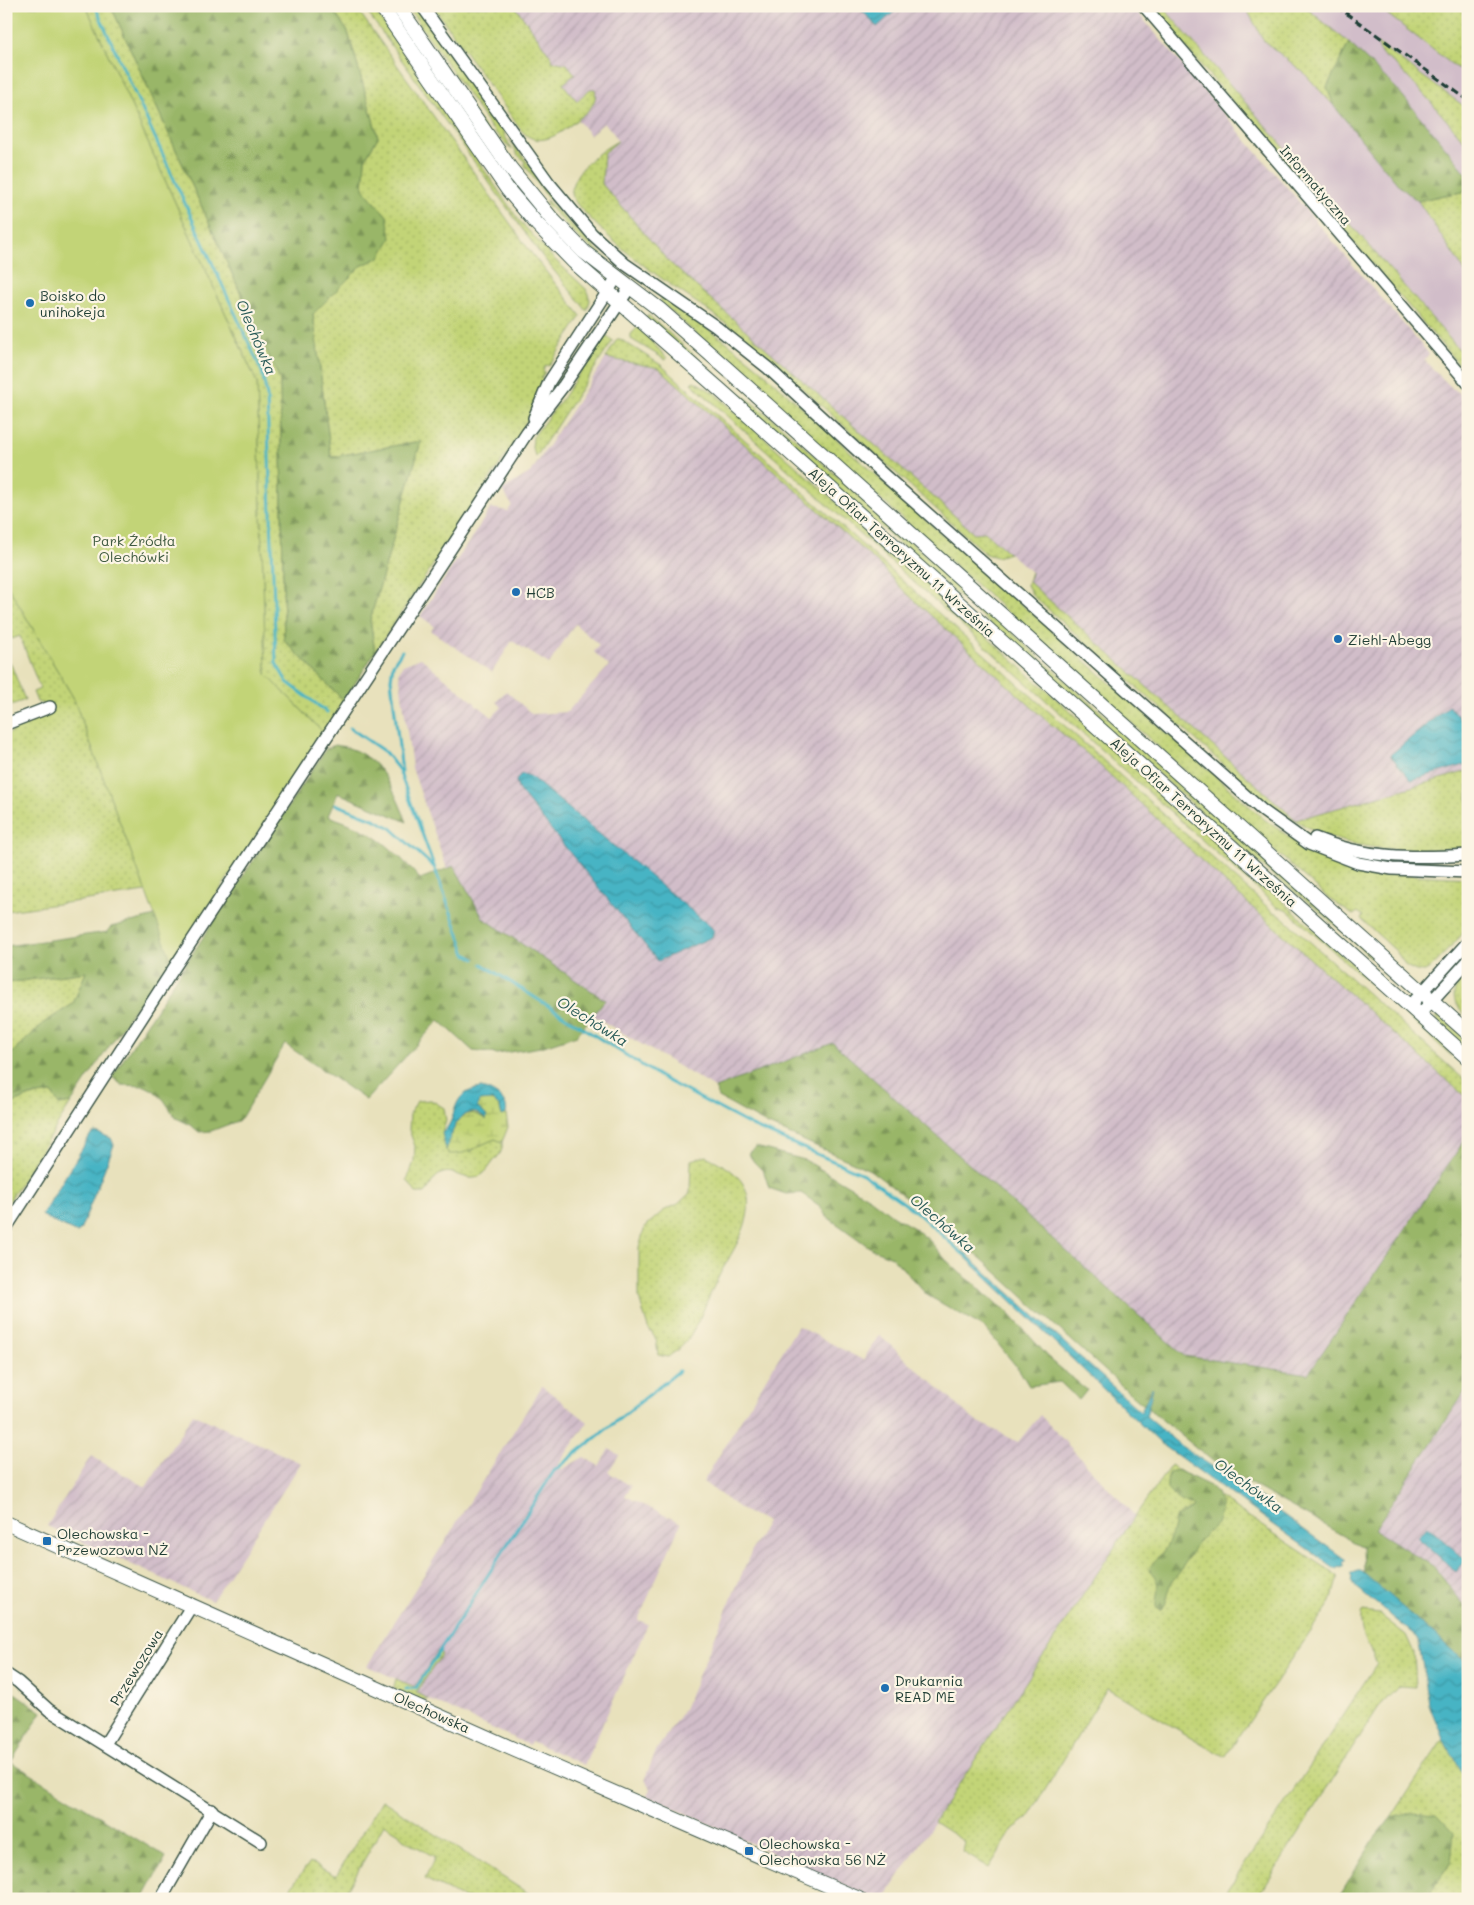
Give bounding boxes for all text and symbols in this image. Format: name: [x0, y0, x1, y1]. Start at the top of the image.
street label: Informatyczna: [1276, 141, 1356, 229]
place label: Boisko do unihokeja: [40, 286, 105, 321]
water label: Olechówka: [232, 296, 282, 378]
marker: Boisko do unihokeja: [24, 297, 36, 309]
street label: Aleja Ofiar Terroryzmu 11 Września: [804, 463, 1000, 641]
park label: Park Źródła Olechówki: [93, 531, 175, 566]
place label: HCB: [526, 583, 555, 602]
marker: HCB: [510, 586, 522, 598]
place label: Ziehl-Abegg: [1348, 630, 1431, 649]
marker: Ziehl-Abegg: [1332, 633, 1344, 645]
street label: Aleja Ofiar Terroryzmu 11 Września: [1106, 733, 1302, 911]
water label: Olechówka: [554, 991, 632, 1051]
water label: Olechówka: [906, 1189, 980, 1257]
water label: Olechówka: [1211, 1453, 1287, 1517]
place label: Olechowska - Przewozowa NŻ: [57, 1524, 168, 1559]
marker: Olechowska - Przewozowa NŻ: [41, 1535, 53, 1547]
street label: Przewozowa: [105, 1625, 167, 1709]
place label: Drukarnia READ ME: [895, 1671, 963, 1706]
marker: Drukarnia READ ME: [879, 1682, 891, 1694]
street label: Olechowska: [391, 1687, 473, 1737]
place label: Olechowska - Olechowska 56 NŻ: [759, 1834, 886, 1869]
marker: Olechowska - Olechowska 56 NŻ: [743, 1845, 755, 1857]

